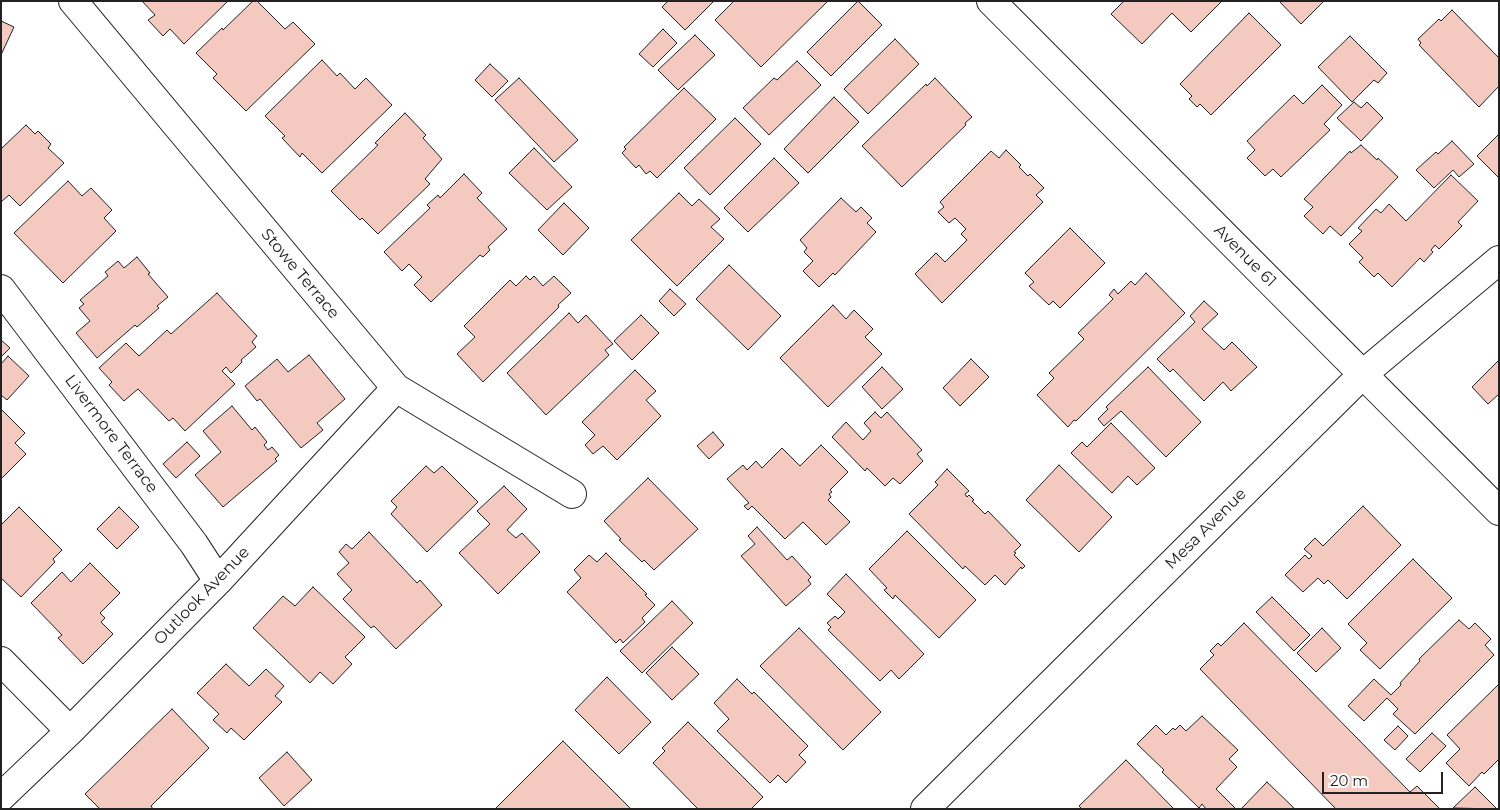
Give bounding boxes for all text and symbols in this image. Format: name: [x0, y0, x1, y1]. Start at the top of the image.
street label: Avenue 61: [1210, 221, 1280, 291]
street label: Stowe Terrace: [257, 225, 343, 323]
street label: Livermore Terrace: [60, 371, 162, 497]
street label: Mesa Avenue: [1161, 484, 1251, 574]
street label: Outlook Avenue: [150, 543, 254, 649]
scale bar: [1325, 762, 1446, 794]
text: 20 m: [1330, 771, 1368, 790]

